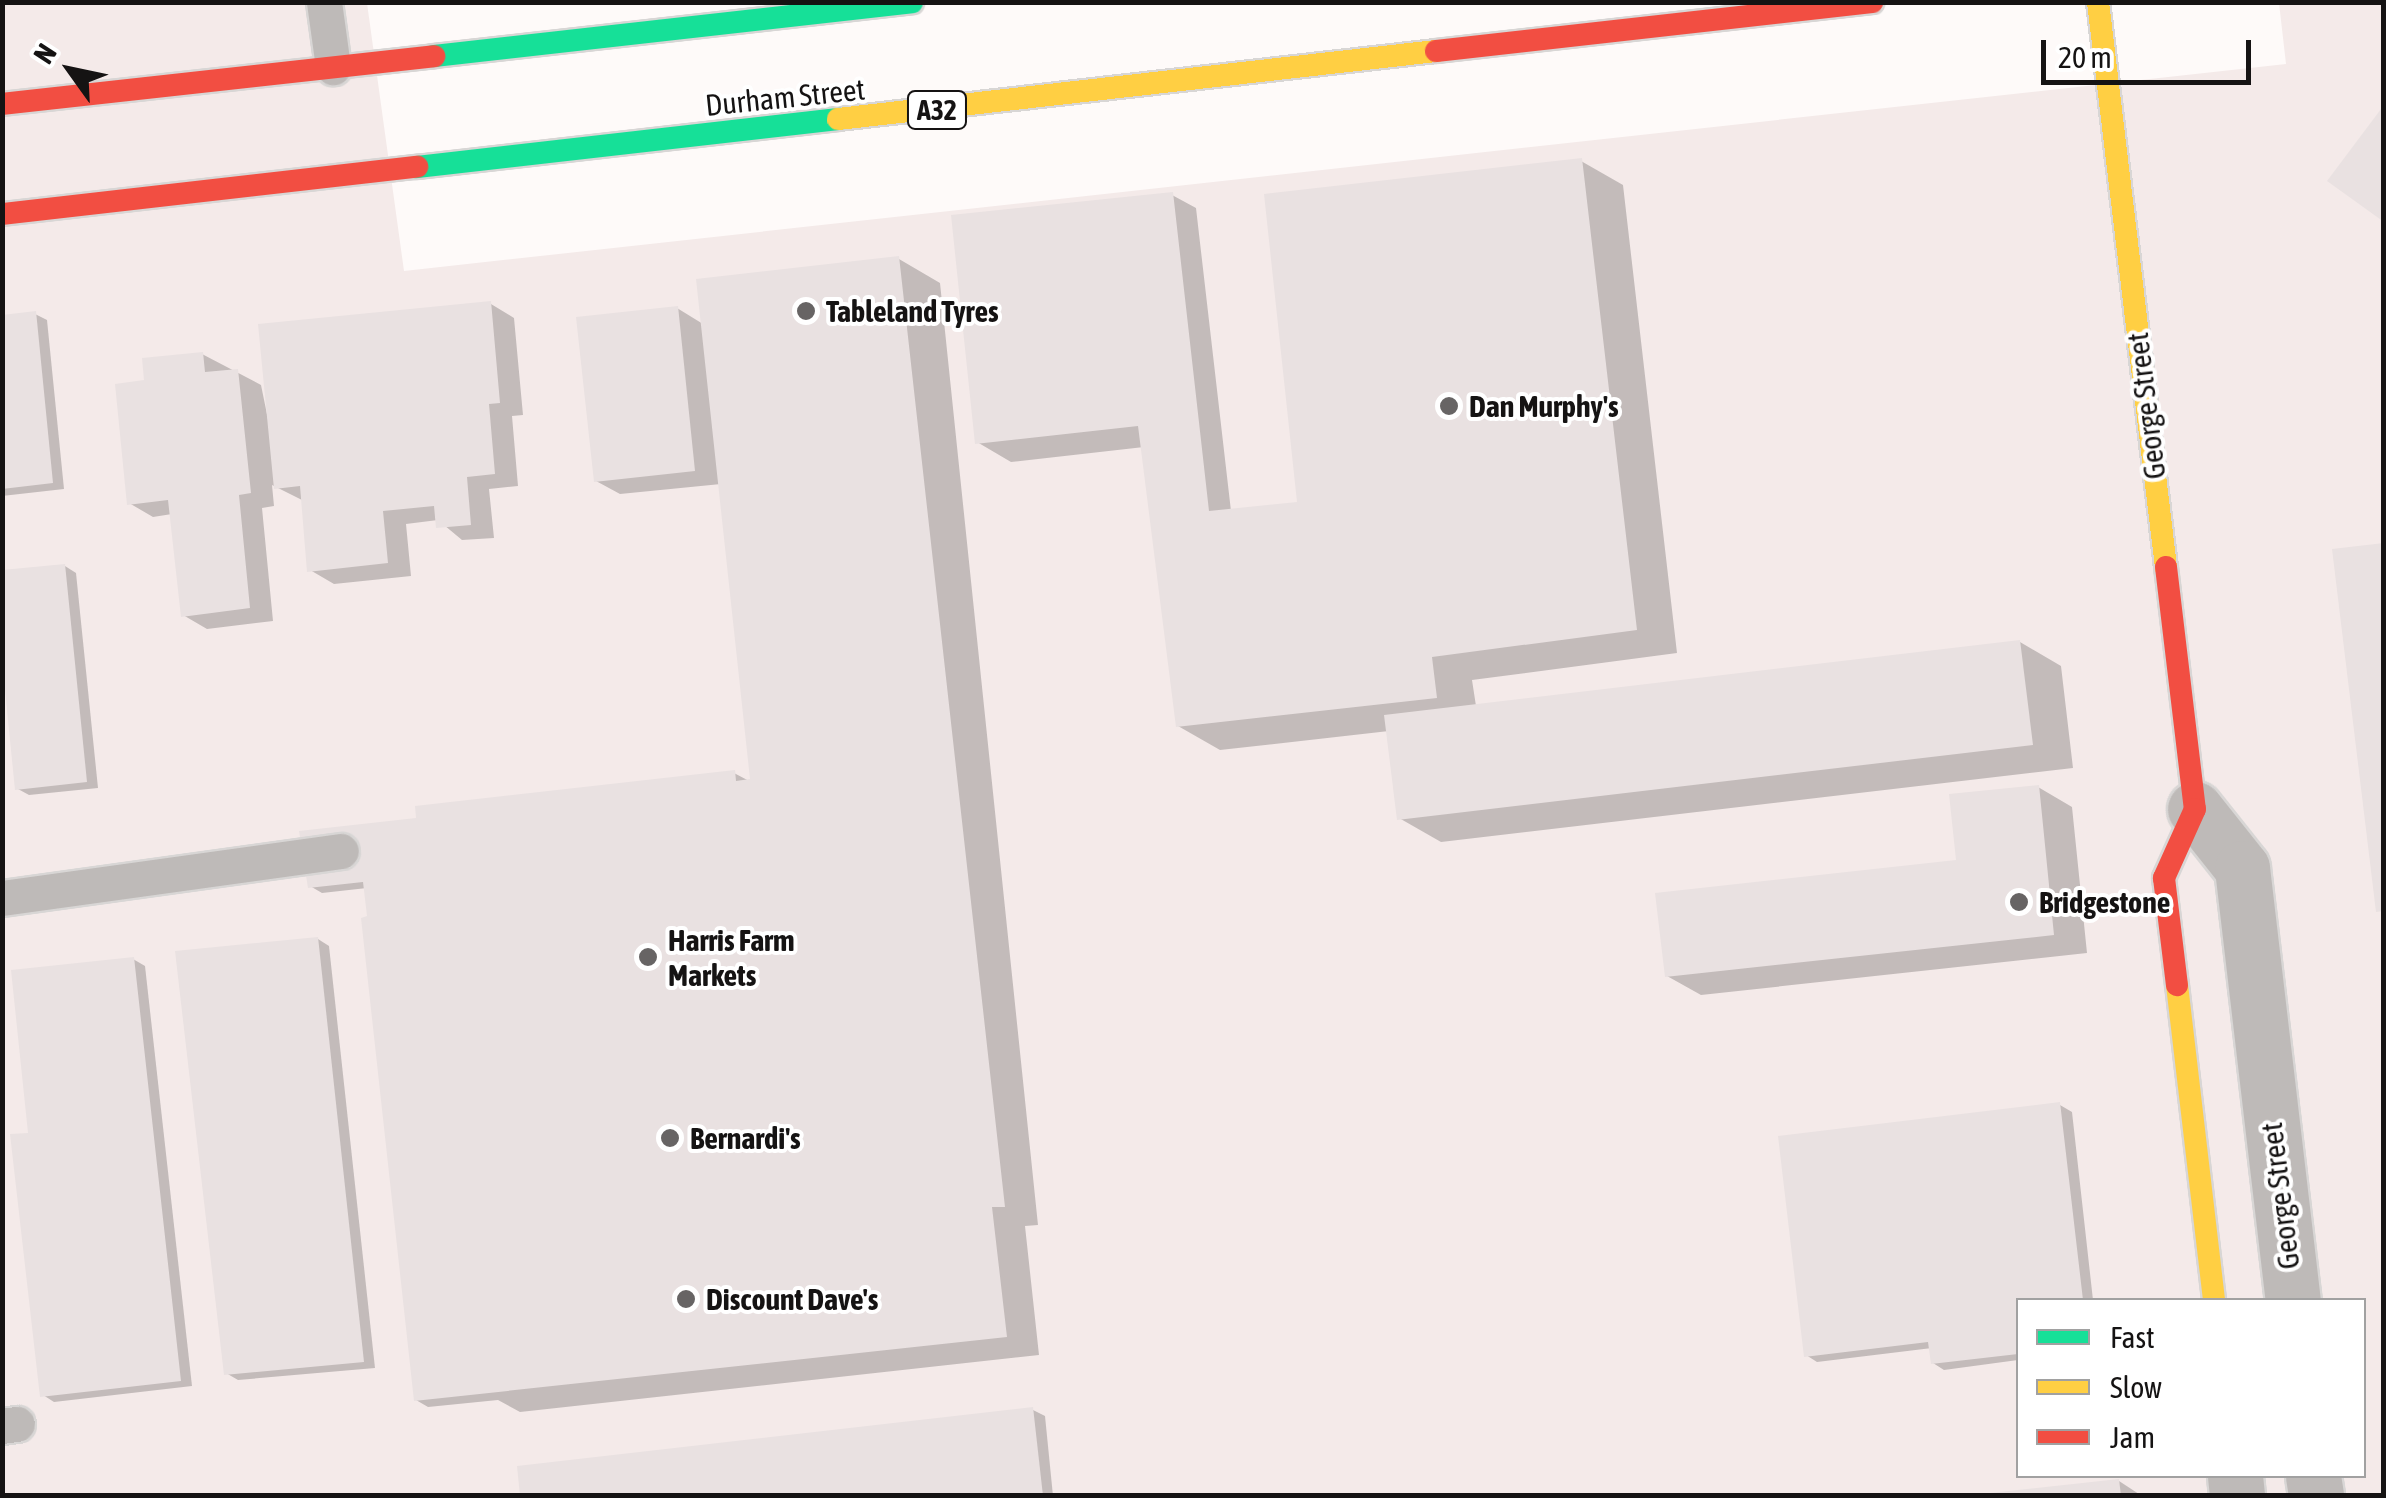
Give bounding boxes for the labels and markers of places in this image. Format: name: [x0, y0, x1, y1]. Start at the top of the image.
place label: Tableland Tyres: [826, 293, 999, 329]
marker: Tableland Tyres: [795, 300, 817, 322]
place label: Dan Murphy's: [1469, 388, 1618, 424]
marker: Dan Murphy's: [1438, 395, 1460, 417]
place label: Bridgestone: [2039, 884, 2170, 920]
marker: Bridgestone: [2008, 891, 2030, 913]
place label: Harris Farm Markets: [668, 922, 795, 992]
marker: Harris Farm Markets: [637, 946, 659, 968]
place label: Bernardi's: [690, 1120, 801, 1156]
marker: Bernardi's: [659, 1127, 681, 1149]
place label: Discount Dave's: [706, 1281, 878, 1317]
marker: Discount Dave's: [675, 1288, 697, 1310]

